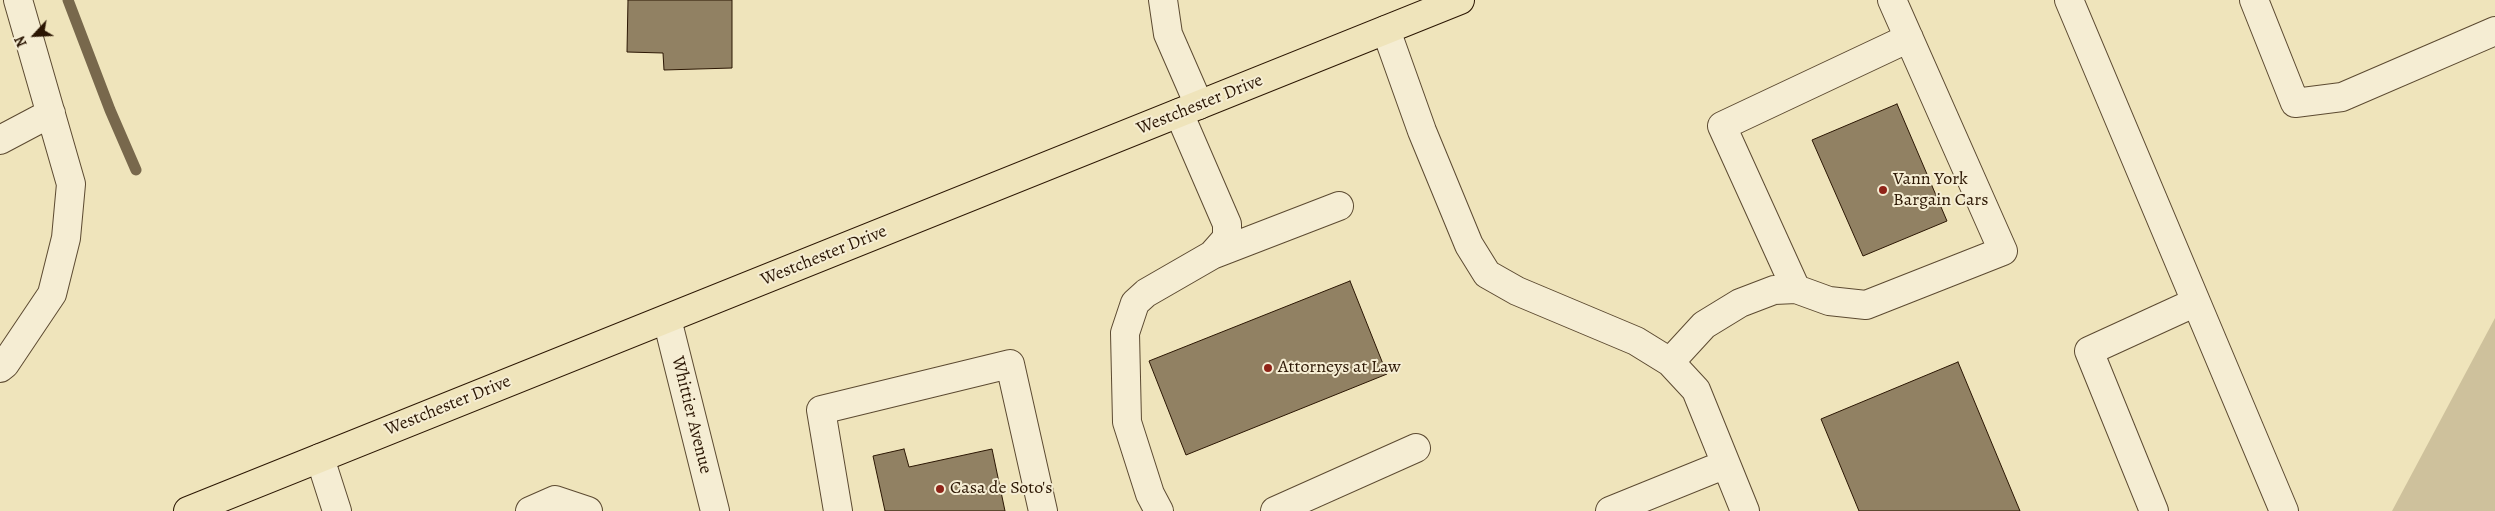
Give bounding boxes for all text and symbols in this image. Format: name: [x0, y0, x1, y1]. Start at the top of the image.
north arrow: [10, 10, 60, 60]
text: N: [10, 33, 32, 50]
street label: Westchester Drive: [1134, 70, 1266, 140]
place label: Vann York Bargain Cars: [1893, 169, 1988, 212]
marker: Vann York Bargain Cars: [1877, 184, 1889, 196]
street label: Westchester Drive: [758, 221, 890, 291]
street label: Whittier Avenue: [666, 354, 716, 476]
place label: Attorneys at Law: [1278, 357, 1401, 379]
marker: Attorneys at Law: [1262, 362, 1274, 374]
street label: Westchester Drive: [382, 371, 514, 441]
place label: Casa de Soto's: [950, 478, 1053, 500]
marker: Casa de Soto's: [934, 483, 946, 495]

